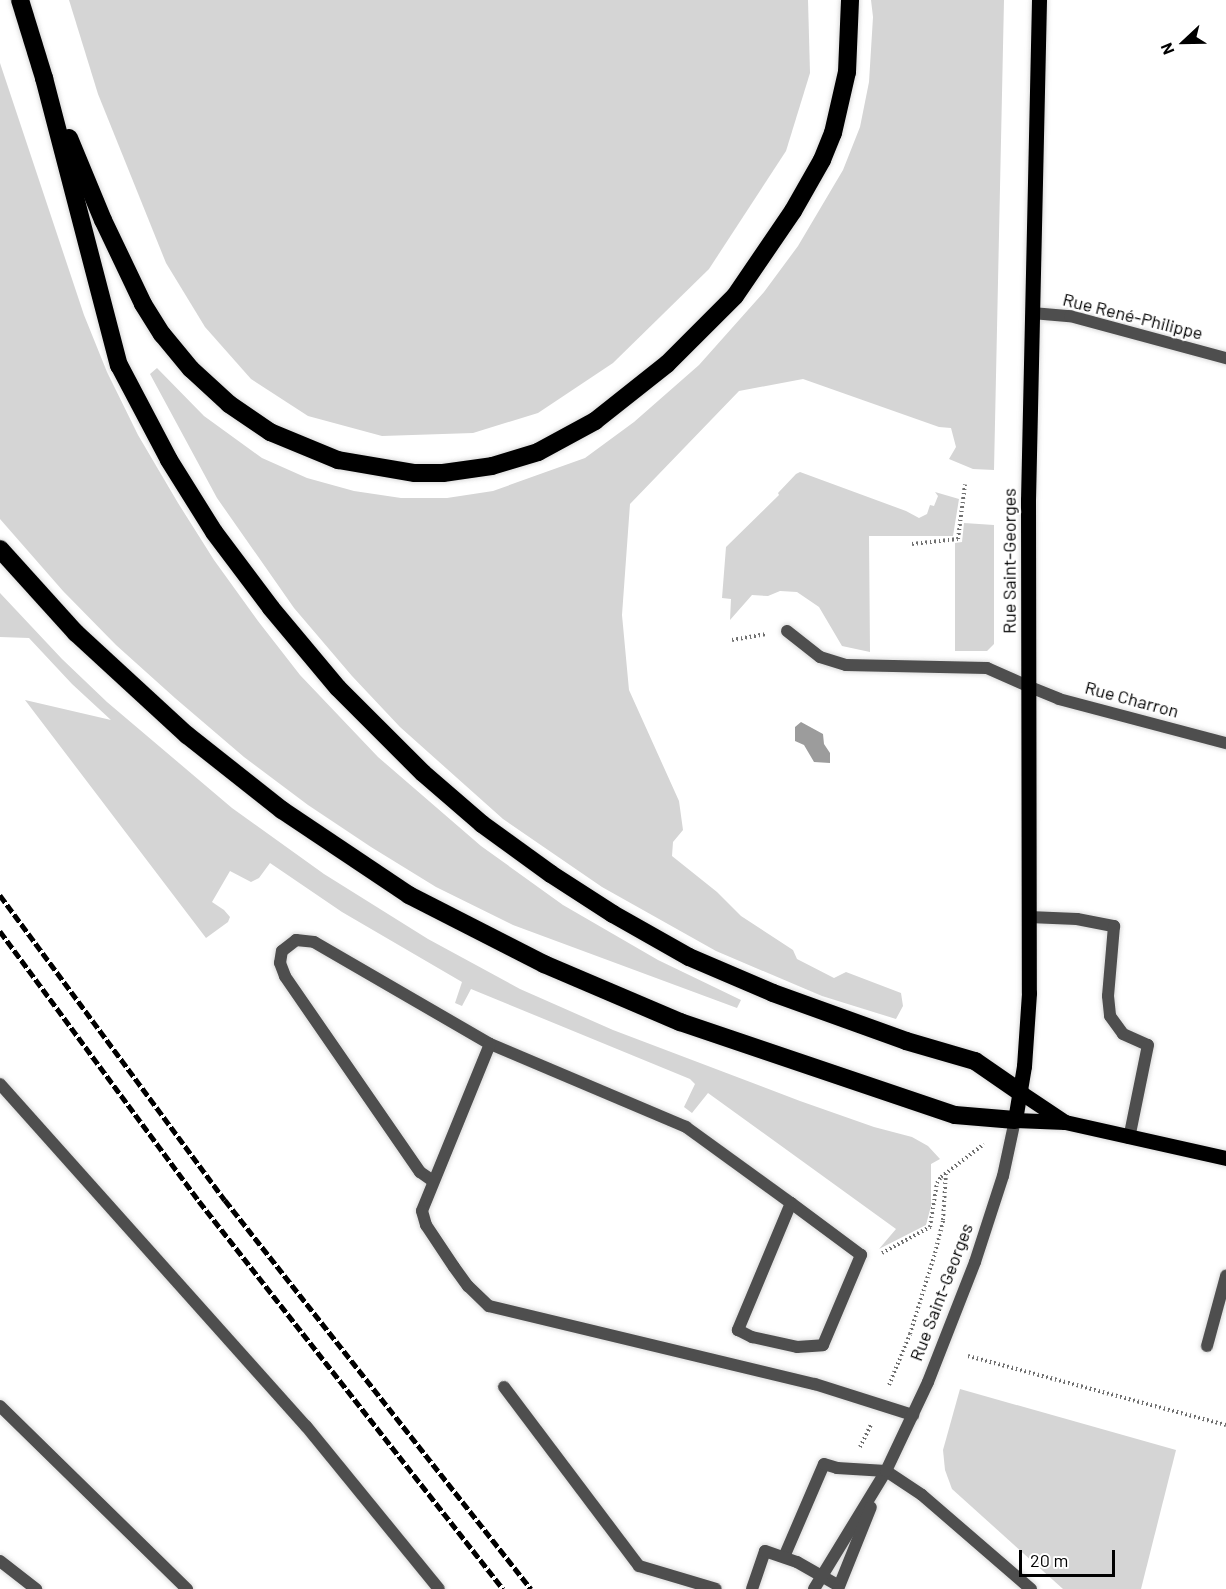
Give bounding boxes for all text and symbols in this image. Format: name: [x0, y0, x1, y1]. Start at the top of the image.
north arrow: [1154, 12, 1214, 72]
text: N: [1156, 40, 1178, 57]
street label: Rue René-Philippe: [1061, 288, 1205, 344]
street label: Rue Saint-Georges: [998, 488, 1020, 634]
street label: Rue Charron: [1083, 676, 1181, 722]
street label: Rue Saint-Georges: [905, 1220, 977, 1364]
scale bar: [1022, 1538, 1118, 1576]
text: 20 m: [1030, 1549, 1068, 1571]

